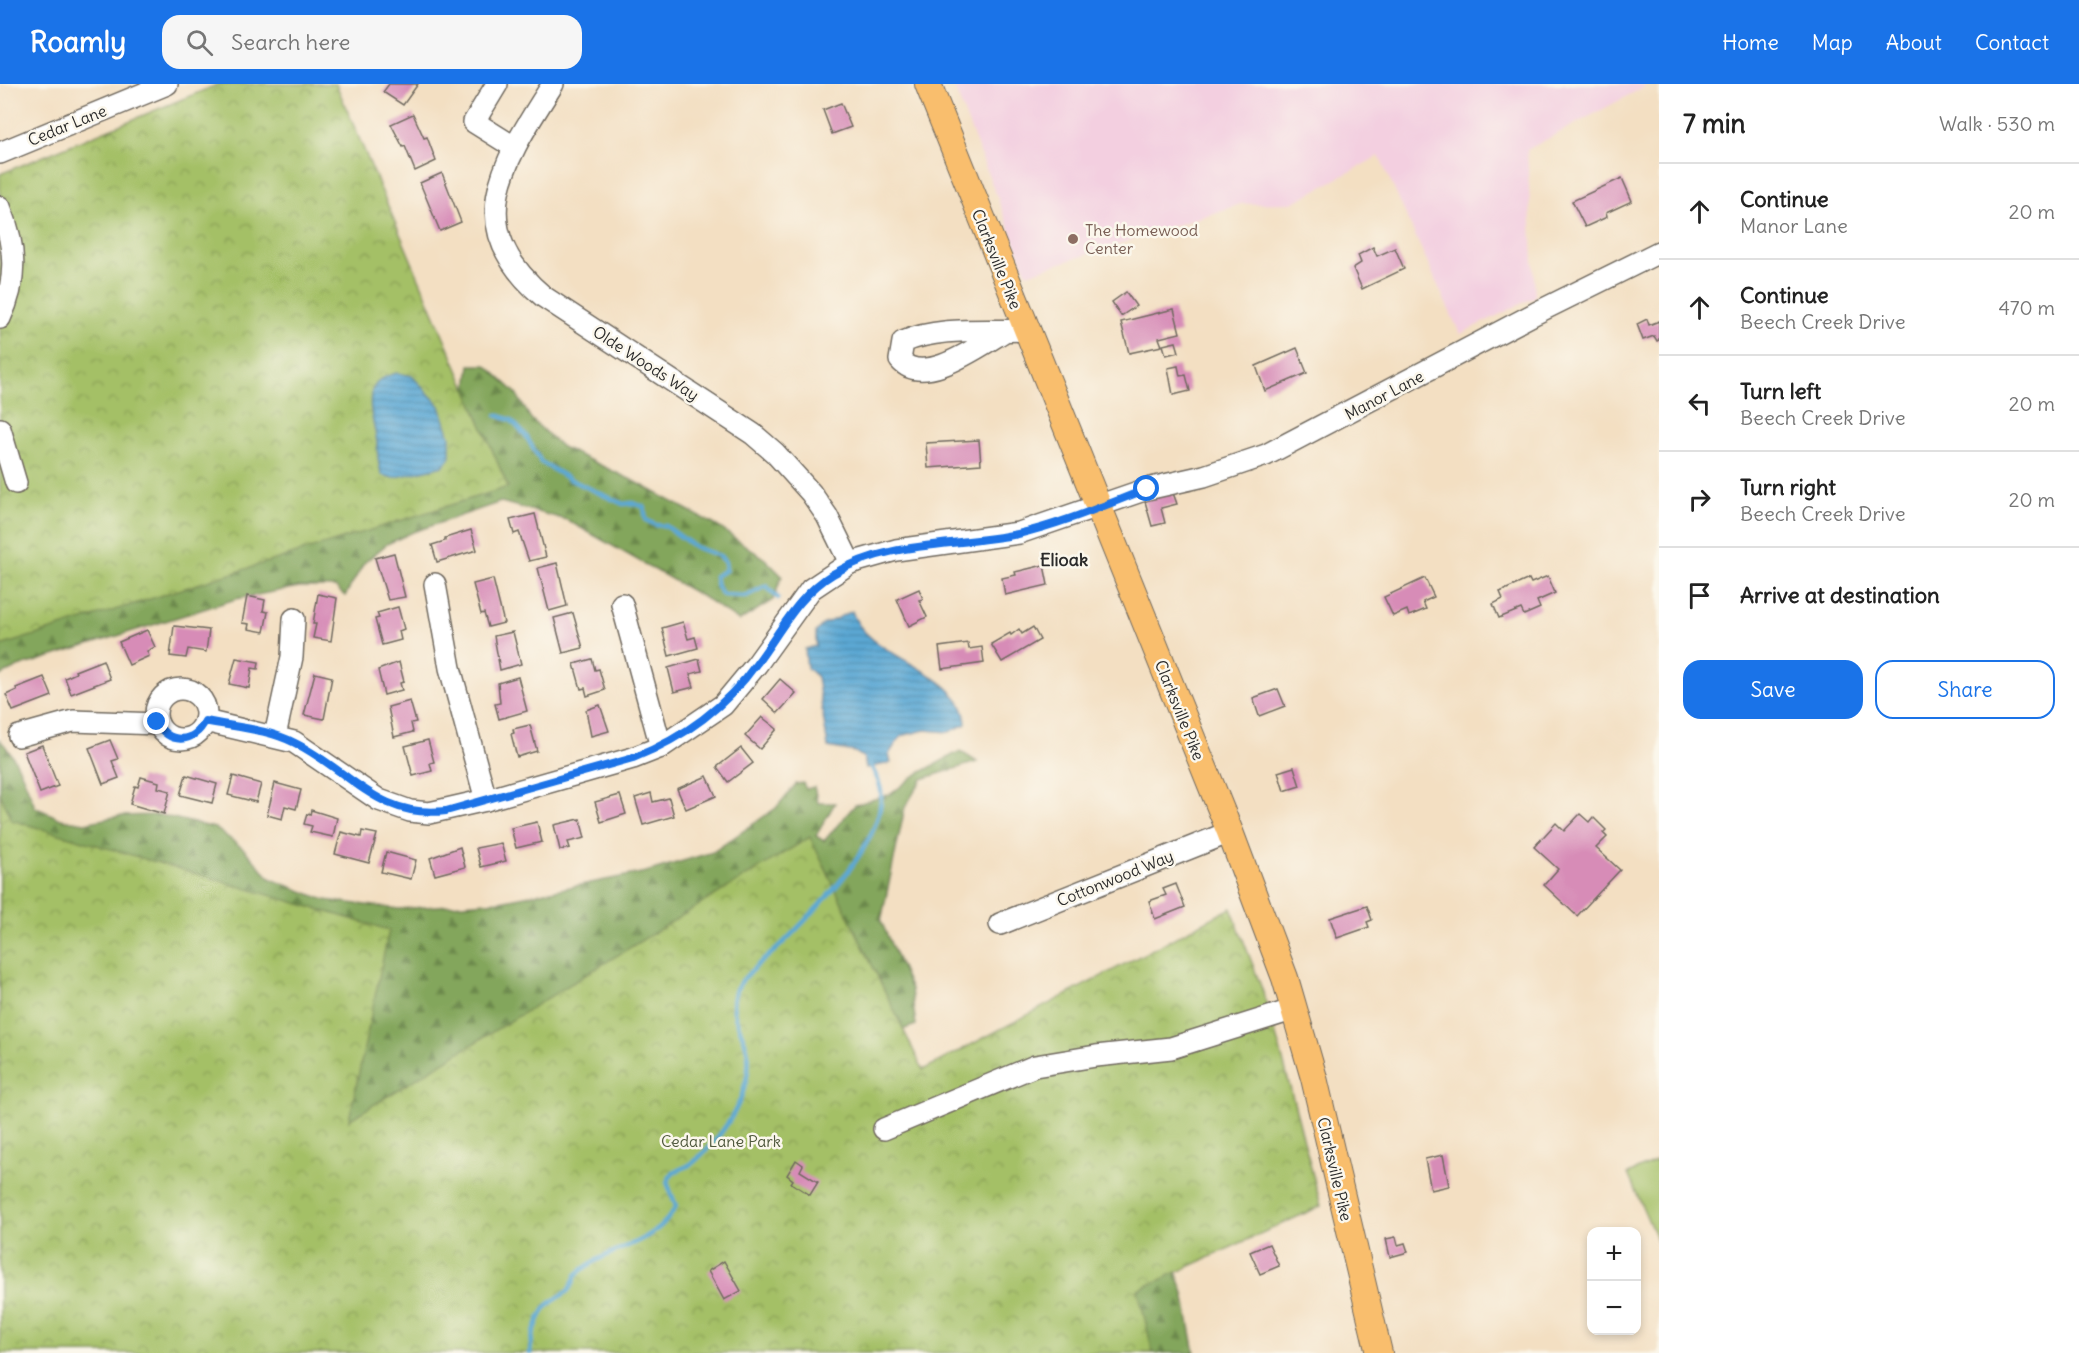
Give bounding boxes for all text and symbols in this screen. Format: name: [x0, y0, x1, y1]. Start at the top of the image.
search box: [162, 15, 582, 69]
text: Roamly: [30, 24, 126, 60]
icon: search: [183, 26, 216, 59]
text: Search here: [231, 28, 350, 56]
text: Home: [1722, 29, 1779, 56]
text: Map: [1812, 29, 1853, 56]
text: About: [1886, 29, 1942, 56]
text: Contact: [1975, 29, 2049, 56]
street label: Cedar Lane: [25, 100, 109, 150]
text: 7 min: [1683, 107, 1746, 140]
text: Walk · 530 m: [1939, 111, 2055, 136]
text: Continue: [1740, 185, 1829, 213]
icon: ahead: [1683, 195, 1716, 228]
text: 20 m: [2009, 199, 2055, 224]
street label: Clarksville Pike: [968, 206, 1026, 312]
text: Manor Lane: [1740, 213, 1848, 238]
place label: The Homewood Center: [1085, 220, 1198, 258]
marker: The Homewood Center: [1066, 232, 1080, 246]
text: Continue: [1740, 281, 1829, 309]
icon: ahead: [1683, 291, 1716, 324]
text: 470 m: [1998, 295, 2055, 320]
text: Beech Creek Drive: [1740, 309, 1906, 334]
street label: Olde Woods Way: [589, 321, 703, 405]
street label: Manor Lane: [1341, 366, 1427, 424]
text: Turn left: [1740, 377, 1821, 405]
icon: left: [1683, 387, 1716, 420]
text: 20 m: [2009, 391, 2055, 416]
text: Beech Creek Drive: [1740, 405, 1906, 430]
text: Turn right: [1740, 473, 1836, 501]
route start: [1133, 475, 1159, 501]
icon: right: [1683, 483, 1716, 516]
text: 20 m: [2009, 487, 2055, 512]
text: Beech Creek Drive: [1740, 501, 1906, 526]
district label: Elioak: [1040, 548, 1088, 571]
icon: arrive: [1683, 579, 1716, 612]
text: Arrive at destination: [1740, 581, 1940, 609]
street label: Clarksville Pike: [1151, 657, 1209, 763]
button: Save: [1683, 660, 1863, 719]
button: Share: [1875, 660, 2055, 719]
route end: [143, 708, 169, 734]
street label: Cottonwood Way: [1054, 845, 1176, 911]
street label: Clarksville Pike: [1313, 1115, 1357, 1223]
park label: Cedar Lane Park: [661, 1131, 781, 1151]
map controls: [1587, 1227, 1641, 1335]
button: +: [1587, 1227, 1641, 1281]
button: −: [1587, 1281, 1641, 1335]

